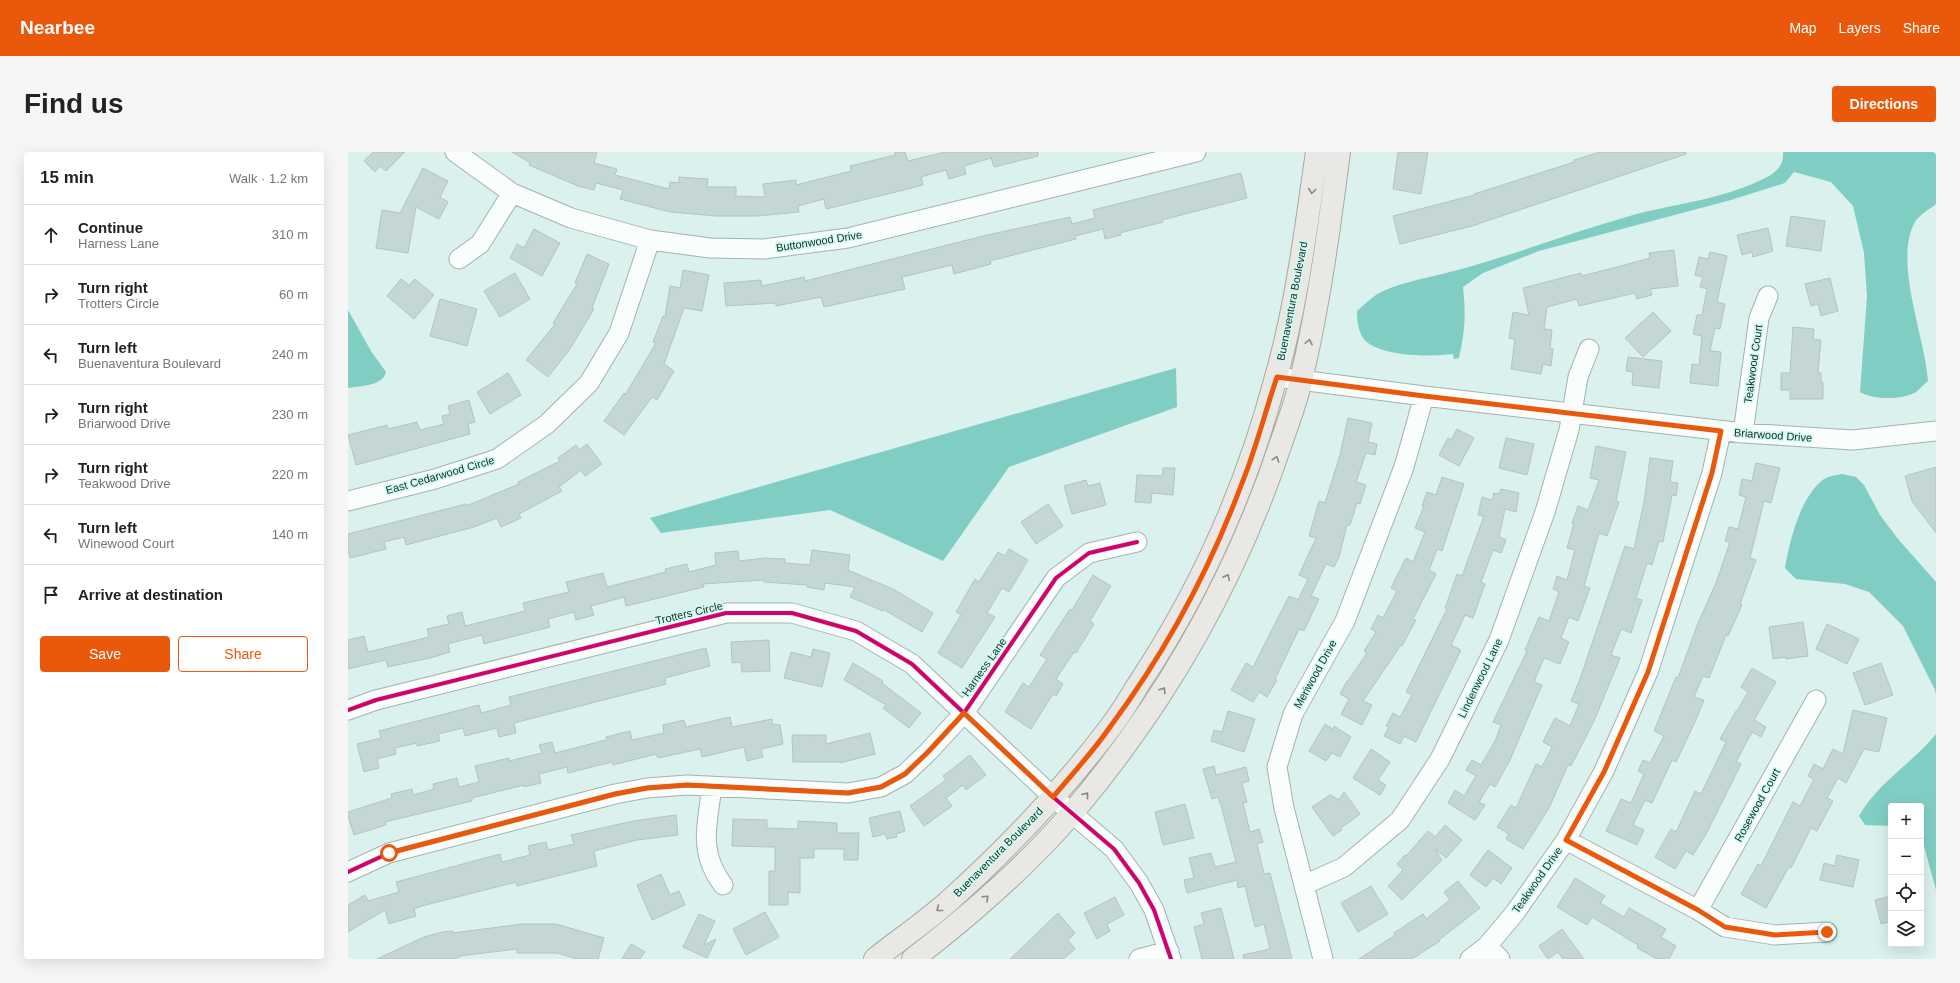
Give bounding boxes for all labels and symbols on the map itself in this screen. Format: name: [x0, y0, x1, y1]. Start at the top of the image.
one-way arrow: [1308, 188, 1317, 194]
street label: Buttonwood Drive: [775, 228, 863, 254]
street label: Buenaventura Boulevard: [1275, 240, 1309, 362]
street label: Teakwood Court: [1742, 324, 1764, 404]
one-way arrow: [1304, 339, 1312, 346]
street label: Briarwood Drive: [1734, 426, 1812, 444]
street label: East Cedarwood Circle: [384, 454, 496, 496]
one-way arrow: [1271, 455, 1280, 462]
one-way arrow: [1222, 574, 1230, 581]
street label: Trotters Circle: [654, 599, 724, 627]
street label: Harness Lane: [959, 636, 1009, 698]
street label: Lindenwood Lane: [1456, 636, 1504, 720]
street label: Meriwood Drive: [1291, 638, 1339, 710]
one-way arrow: [1158, 687, 1166, 694]
street label: Rosewood Court: [1732, 766, 1782, 844]
one-way arrow: [1081, 792, 1088, 799]
street label: Buenaventura Boulevard: [951, 805, 1045, 899]
route start: [380, 844, 398, 862]
street label: Teakwood Drive: [1510, 845, 1564, 915]
one-way arrow: [981, 896, 989, 903]
one-way arrow: [937, 904, 944, 911]
route end: [1818, 923, 1836, 941]

